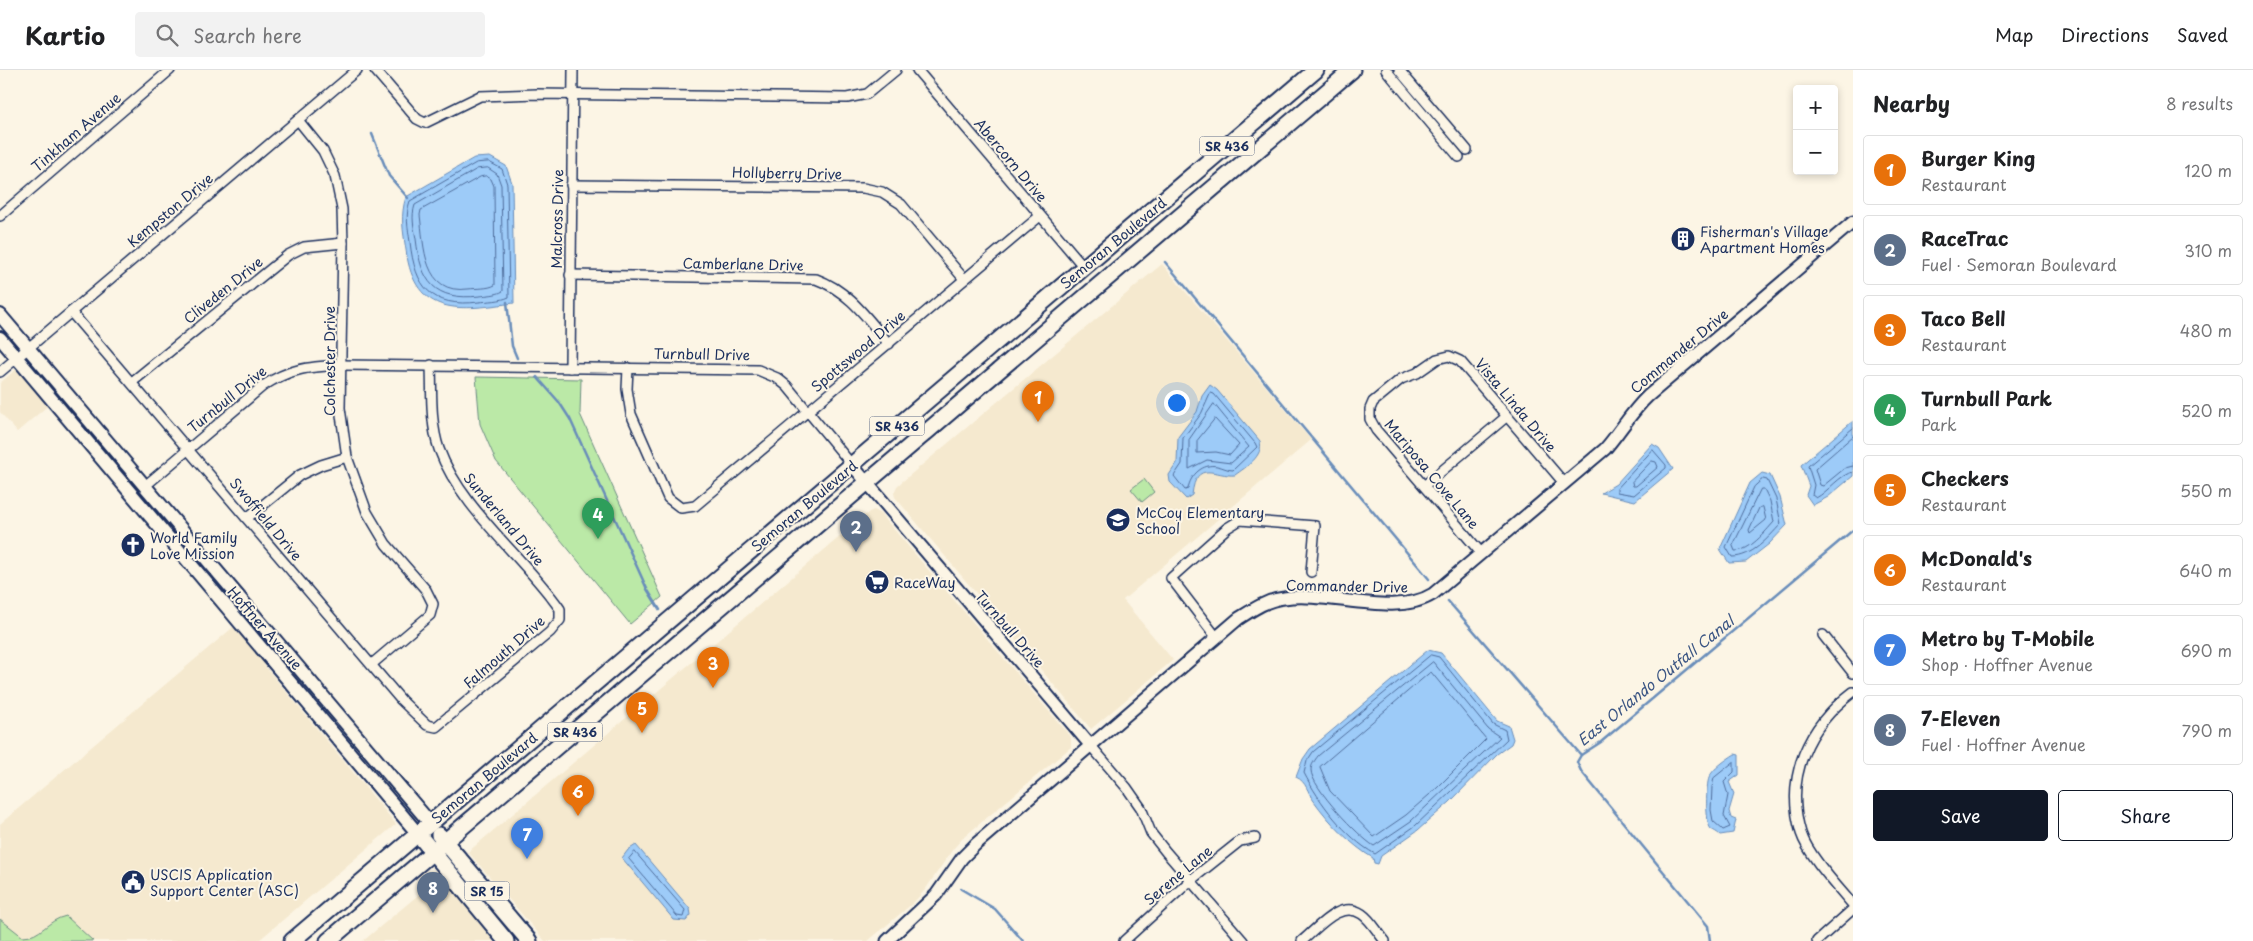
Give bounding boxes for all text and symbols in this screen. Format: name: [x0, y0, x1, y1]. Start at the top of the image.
search box: [135, 12, 485, 57]
text: Kartio: [25, 17, 105, 53]
icon: search: [153, 21, 181, 49]
text: Search here: [193, 21, 302, 49]
text: Map: [1995, 21, 2033, 48]
text: Directions: [2061, 21, 2149, 48]
text: Saved: [2177, 21, 2228, 48]
map controls: [1793, 85, 1838, 175]
button: +: [1793, 85, 1838, 130]
street label: Tinkham Avenue: [27, 87, 125, 177]
text: Nearby: [1873, 87, 1950, 119]
text: 8 results: [2166, 91, 2233, 115]
street label: Abercorn Drive: [970, 114, 1052, 206]
button: −: [1793, 130, 1838, 175]
road number: SR 436: [1200, 136, 1254, 155]
text: Burger King: [1921, 144, 2035, 172]
text: 1: [1886, 158, 1894, 182]
text: 120 m: [2185, 158, 2232, 182]
street label: Hollyberry Drive: [732, 162, 842, 184]
street label: Kempston Drive: [123, 168, 217, 252]
street label: Malcross Drive: [546, 169, 568, 269]
text: Restaurant: [1921, 172, 2007, 196]
street label: Semoran Boulevard: [1055, 192, 1171, 294]
place label: Fisherman's Village Apartment Homes: [1700, 221, 1828, 258]
text: RaceTrac: [1921, 224, 2009, 252]
building icon: Fisherman's Village Apartment Homes: [1670, 226, 1696, 252]
text: 2: [1884, 238, 1896, 262]
text: 310 m: [2184, 238, 2232, 262]
street label: Cliveden Drive: [179, 251, 267, 329]
street label: Camberlane Drive: [682, 252, 804, 276]
text: Fuel · Semoran Boulevard: [1921, 252, 2117, 276]
street label: Commander Drive: [1625, 304, 1733, 398]
text: Taco Bell: [1921, 304, 2006, 332]
street label: Spottswood Drive: [806, 305, 910, 397]
street label: Colchester Drive: [319, 306, 340, 416]
text: 3: [1885, 318, 1895, 342]
text: 480 m: [2180, 318, 2232, 342]
text: Restaurant: [1921, 332, 2007, 356]
street label: Turnbull Drive: [654, 343, 750, 365]
street label: Vista Linda Drive: [1470, 353, 1562, 457]
street label: Turnbull Drive: [183, 361, 271, 437]
pin: 1: [1022, 381, 1054, 422]
text: Turnbull Park: [1921, 384, 2052, 412]
your location: [1164, 390, 1190, 416]
text: 4: [1885, 398, 1895, 422]
text: 520 m: [2181, 398, 2232, 422]
text: Park: [1921, 412, 1957, 436]
street label: Mariposa Cove Lane: [1380, 415, 1484, 534]
road number: SR 436: [870, 416, 924, 436]
street label: Semoran Boulevard: [746, 455, 862, 557]
text: Checkers: [1921, 464, 2009, 492]
street label: Sunderland Drive: [459, 468, 549, 570]
street label: Swoffield Drive: [225, 473, 307, 565]
text: 5: [1885, 478, 1895, 502]
text: 550 m: [2180, 478, 2232, 502]
text: Restaurant: [1921, 492, 2007, 516]
pin: 4: [582, 498, 614, 539]
place label: McCoy Elementary School: [1136, 502, 1264, 539]
school or university icon: McCoy Elementary School: [1105, 507, 1131, 533]
pin: 2: [840, 511, 872, 552]
place label: World Family Love Mission: [150, 527, 237, 564]
church icon: World Family Love Mission: [120, 532, 146, 558]
text: McDonald's: [1921, 544, 2032, 572]
text: 6: [1884, 558, 1896, 582]
text: 640 m: [2179, 558, 2232, 582]
supermarket icon: RaceWay: [864, 569, 890, 595]
place label: RaceWay: [894, 572, 956, 593]
text: Restaurant: [1921, 572, 2007, 596]
street label: Commander Drive: [1286, 574, 1408, 598]
street label: Hoffner Avenue: [223, 582, 308, 675]
street label: Turnbull Drive: [971, 586, 1049, 672]
water label: East Orlando Outfall Canal: [1572, 608, 1741, 751]
street label: Falmouth Drive: [459, 611, 549, 693]
text: Metro by T-Mobile: [1921, 624, 2094, 652]
text: 7: [1885, 638, 1895, 662]
text: 690 m: [2181, 638, 2232, 662]
pin: 3: [697, 647, 729, 688]
text: Shop · Hoffner Avenue: [1921, 652, 2093, 676]
pin: 5: [626, 692, 658, 733]
text: 7-Eleven: [1921, 704, 2001, 732]
text: 8: [1885, 718, 1895, 742]
text: 790 m: [2182, 718, 2232, 742]
road number: SR 436: [548, 722, 602, 742]
street label: Semoran Boulevard: [426, 727, 542, 829]
text: Fuel · Hoffner Avenue: [1921, 732, 2086, 756]
pin: 6: [562, 775, 594, 816]
button: Save: [1873, 790, 2048, 841]
button: Share: [2058, 790, 2233, 841]
pin: 7: [511, 818, 543, 859]
street label: Serene Lane: [1139, 840, 1217, 910]
place label: USCIS Application Support Center (ASC): [150, 864, 299, 901]
public building icon: USCIS Application Support Center (ASC): [120, 869, 146, 895]
pin: 8: [417, 872, 449, 913]
road number: SR 15: [464, 881, 510, 900]

